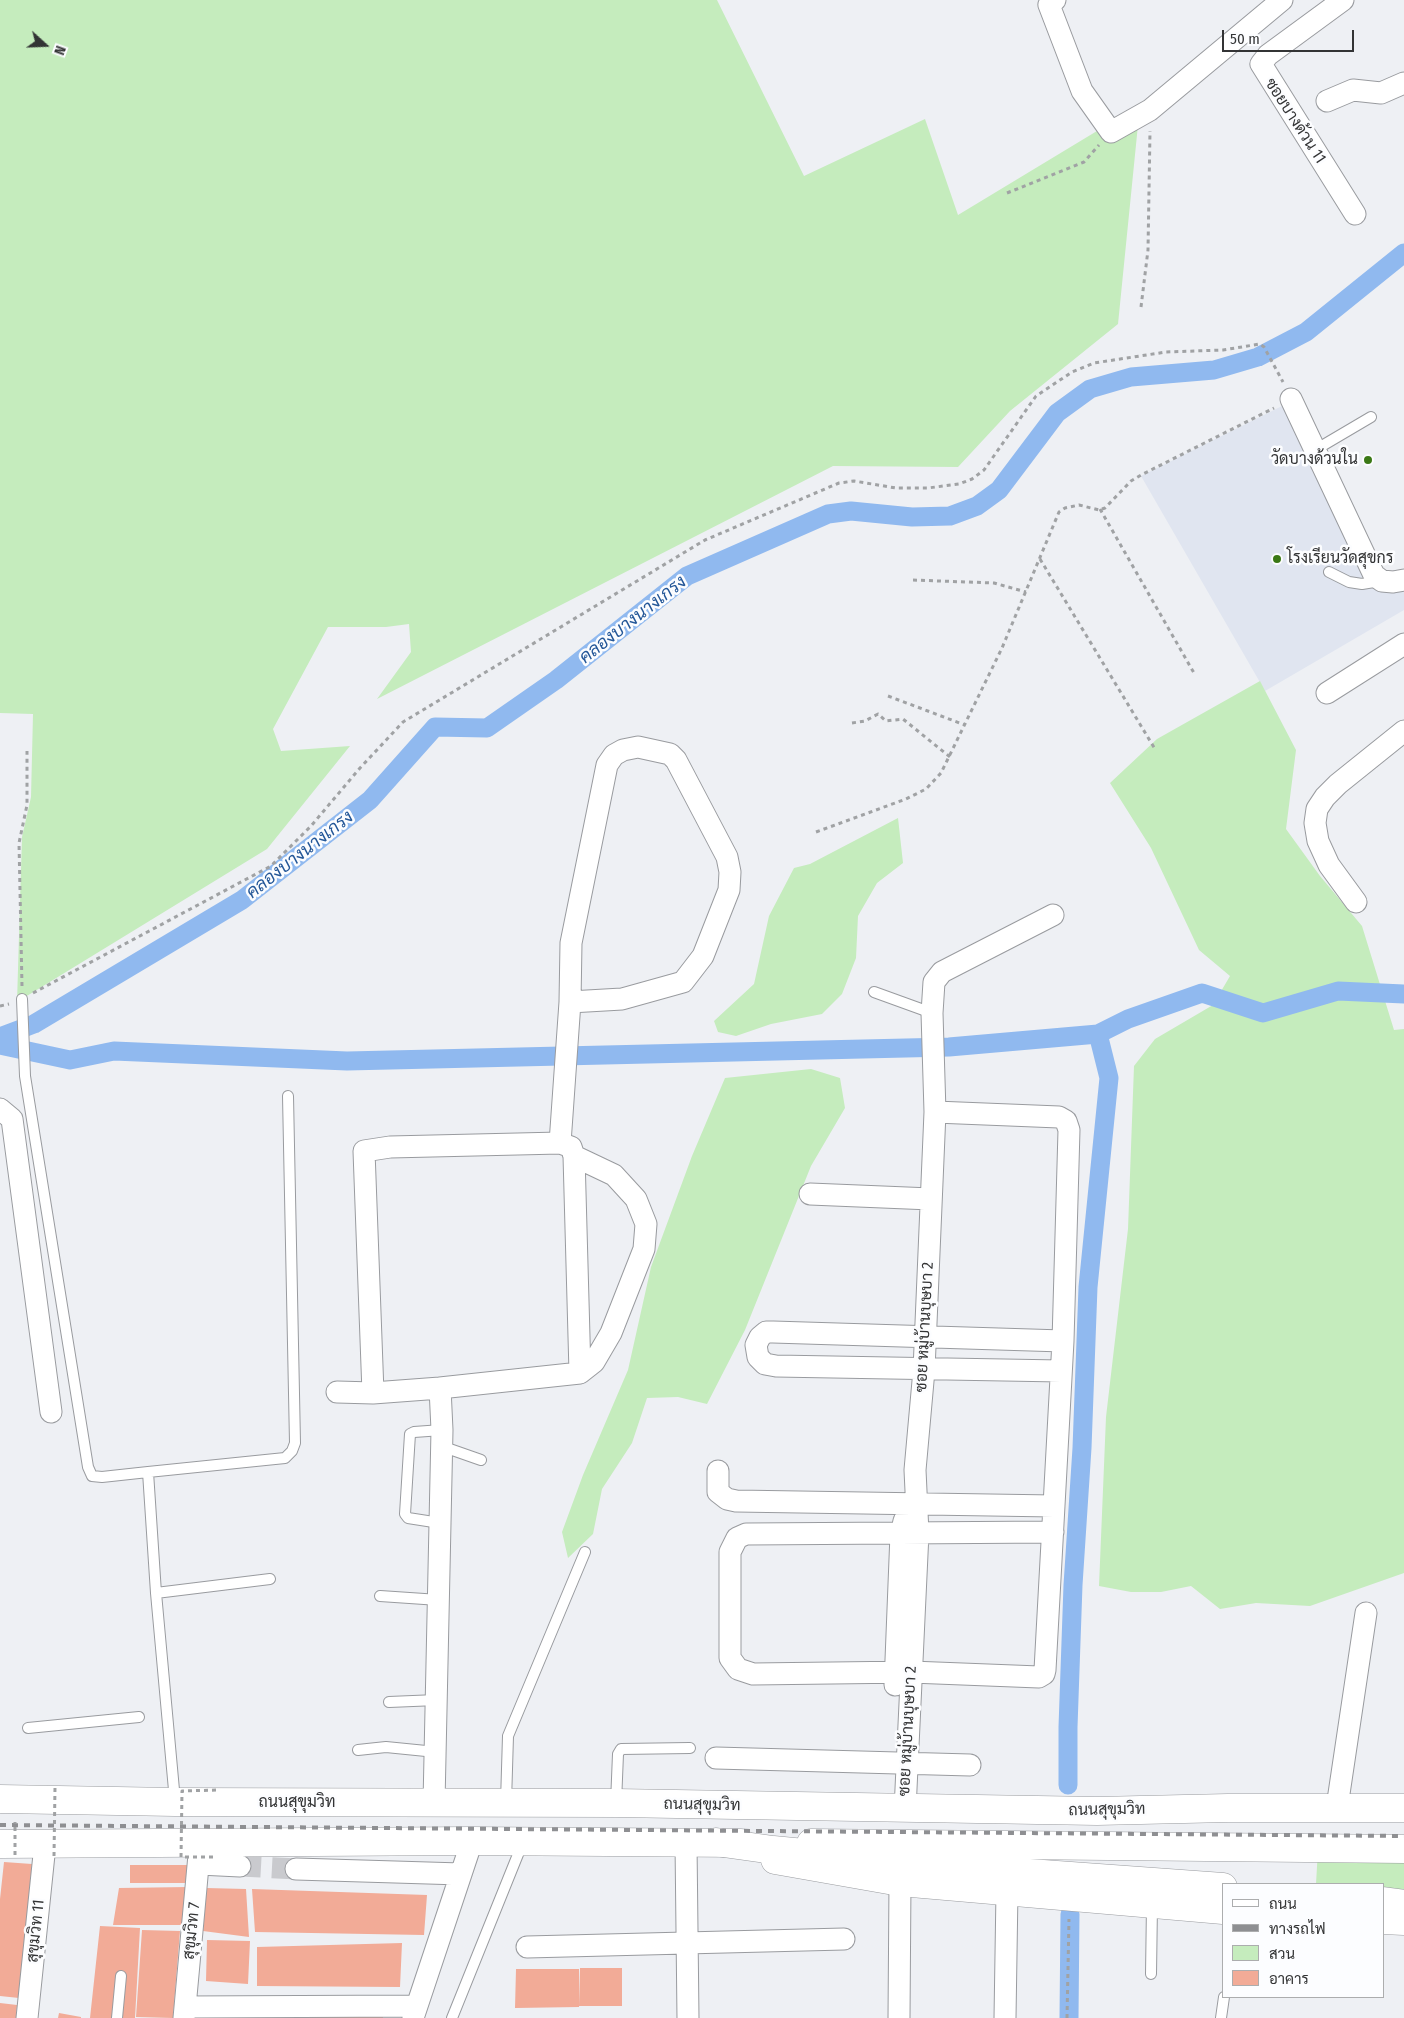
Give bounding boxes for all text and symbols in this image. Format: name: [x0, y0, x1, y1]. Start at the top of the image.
north arrow: [20, 20, 70, 70]
scale bar: [1224, 20, 1356, 52]
text: 50 m: [1230, 30, 1260, 48]
text: N: [50, 43, 69, 57]
street label: ซอยบางด้วน 11: [1260, 75, 1330, 167]
place label: วัดบางด้วนใน: [1271, 450, 1358, 470]
marker: วัดบางด้วนใน: [1362, 454, 1374, 466]
place label: โรงเรียนวัดสุขกร: [1287, 549, 1394, 569]
marker: โรงเรียนวัดสุขกร: [1271, 553, 1283, 565]
water label: คลองบางนางเกรง: [575, 572, 691, 668]
water label: คลองบางนางเกรง: [242, 807, 358, 903]
street label: ซอย หมู่บ้านบุษบา 2: [912, 1261, 938, 1393]
street label: ซอย หมู่บ้านบุษบา 2: [895, 1665, 921, 1797]
street label: ถนนสุขุมวิท: [259, 1793, 335, 1813]
street label: ถนนสุขุมวิท: [663, 1795, 741, 1815]
street label: ถนนสุขุมวิท: [1068, 1800, 1146, 1820]
legend: [1222, 1883, 1384, 1998]
text: ถนน: [1269, 1895, 1297, 1913]
street label: สุขุมวิท 11: [23, 1899, 49, 1963]
street label: สุขุมวิท 7: [179, 1901, 205, 1961]
text: ทางรถไฟ: [1269, 1920, 1326, 1938]
text: สวน: [1269, 1945, 1295, 1963]
text: อาคาร: [1269, 1970, 1309, 1988]

